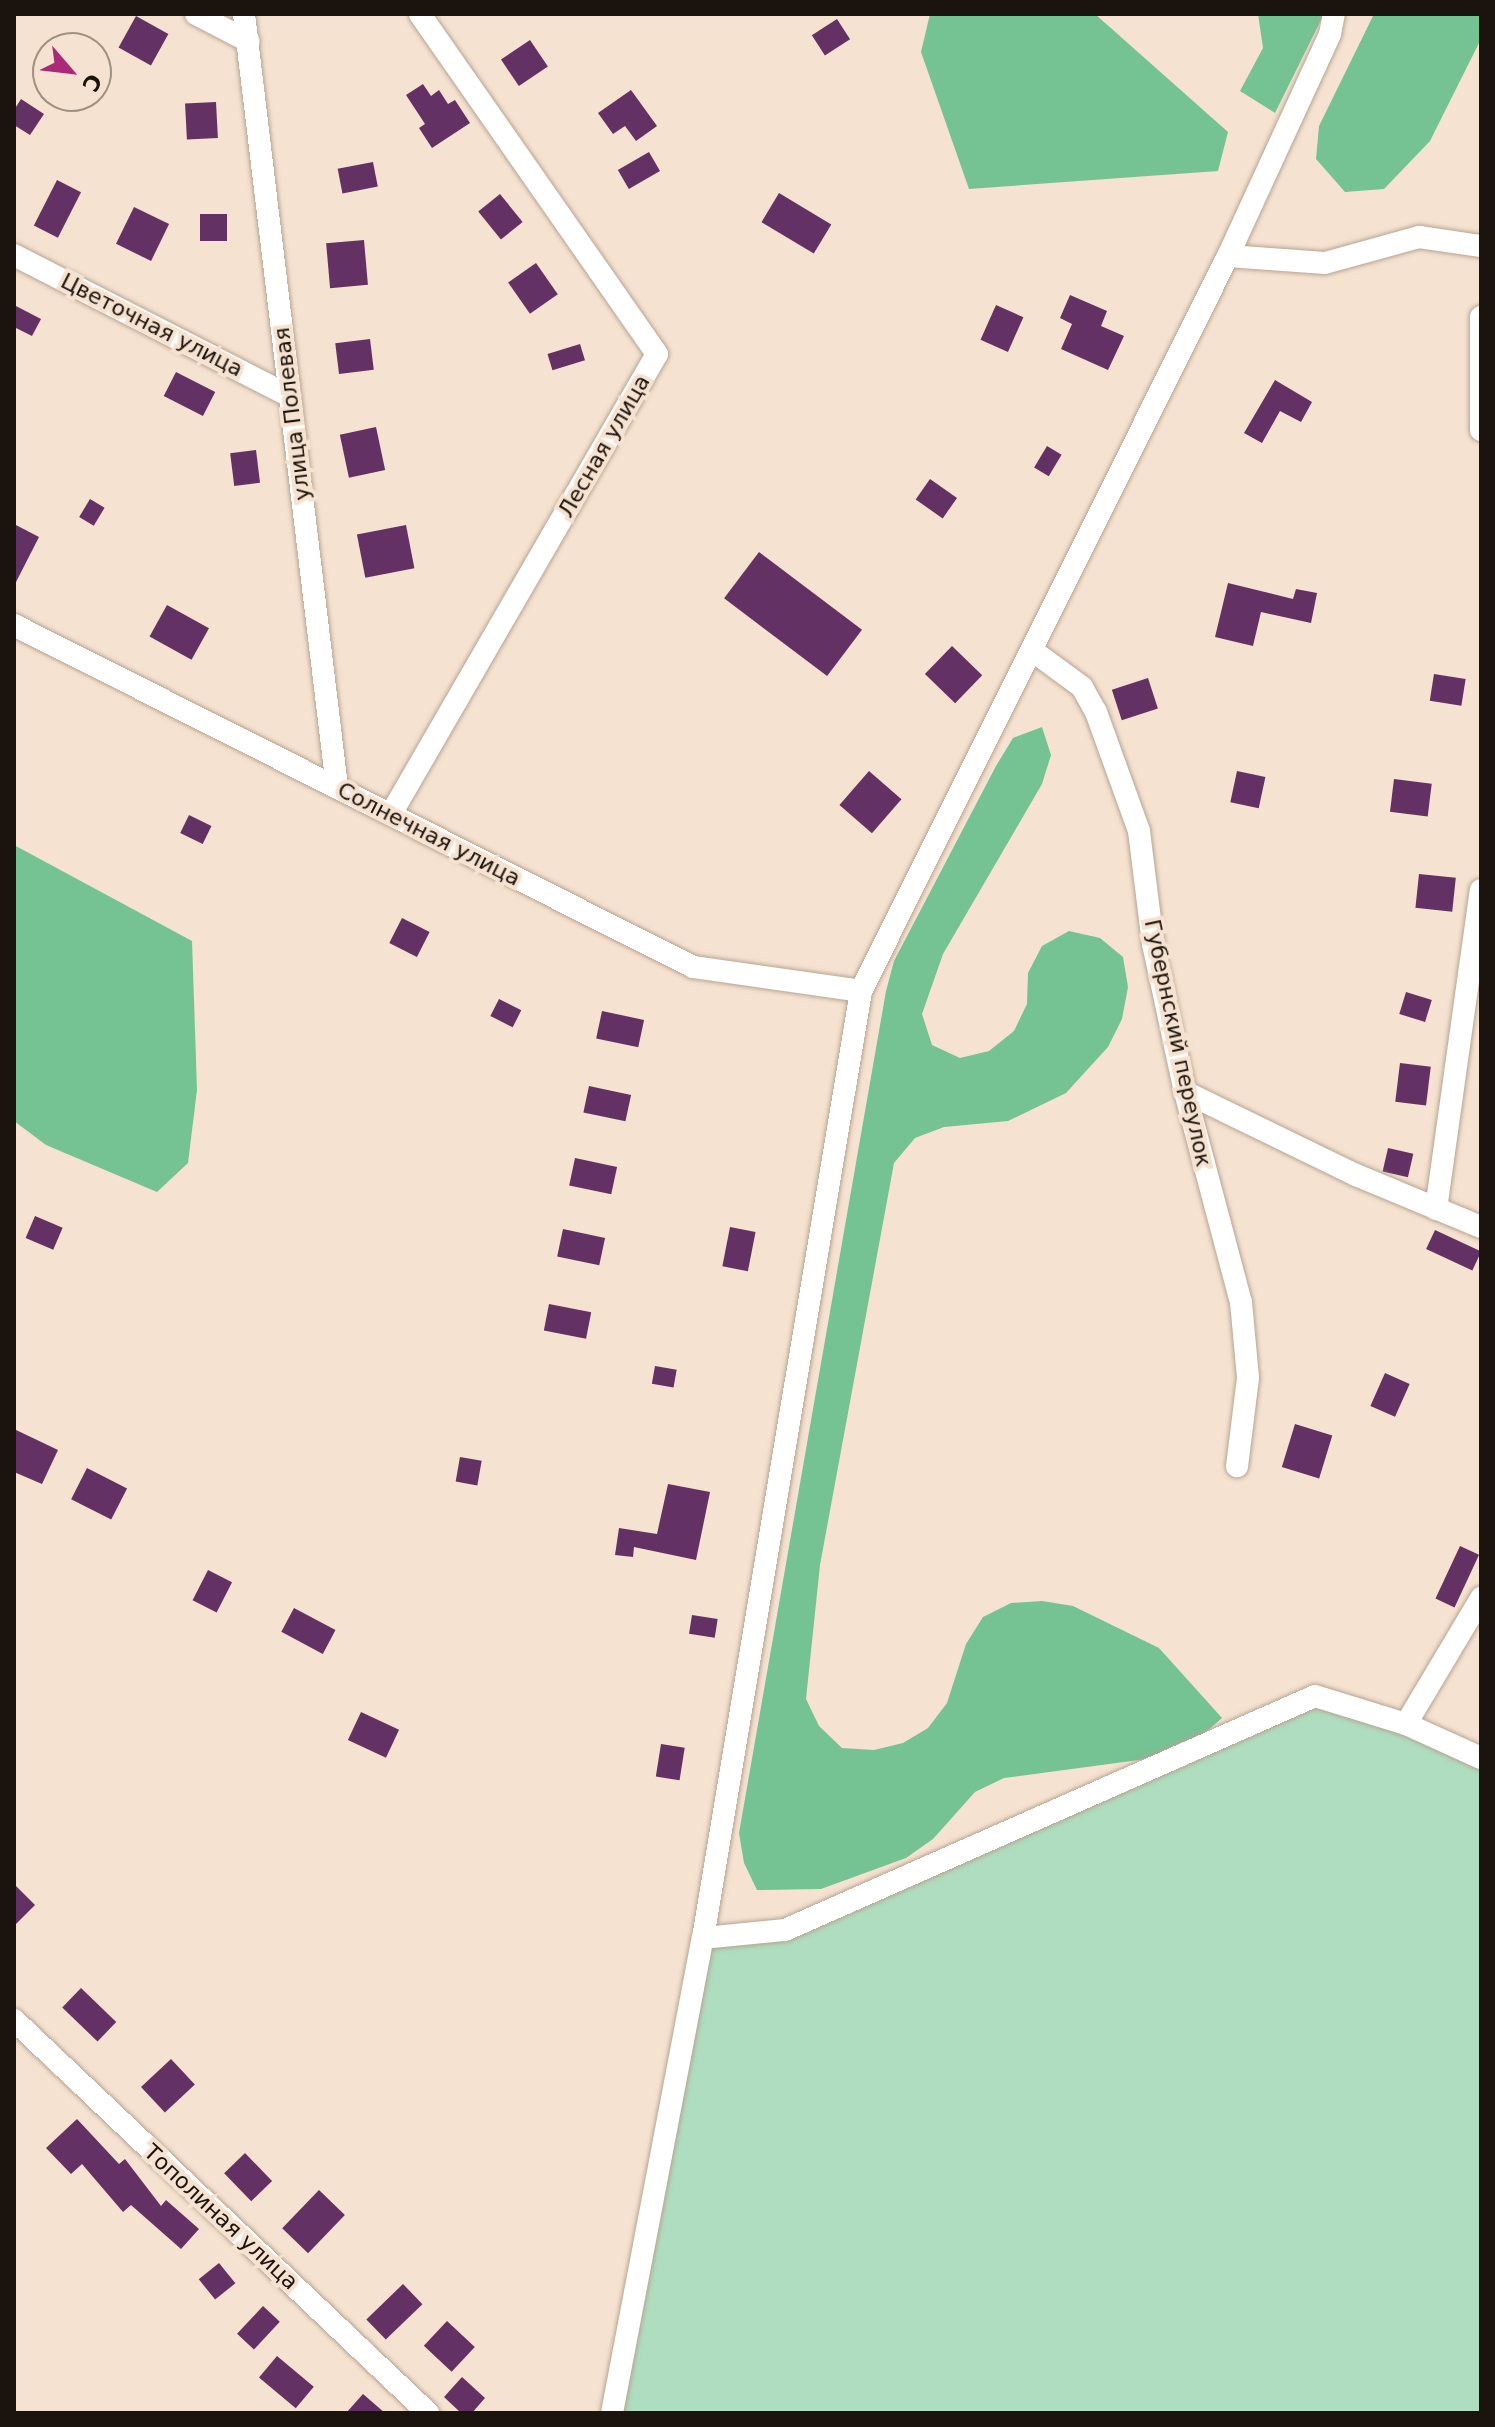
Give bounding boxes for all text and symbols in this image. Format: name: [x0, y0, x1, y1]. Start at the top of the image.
north arrow: [32, 32, 112, 112]
text: С: [77, 70, 107, 96]
street label: Цветочная улица: [57, 268, 247, 382]
street label: улица Полевая: [268, 326, 316, 502]
street label: Лесная улица: [553, 370, 655, 522]
street label: Солнечная улица: [333, 776, 525, 892]
street label: Губернский переулок: [1139, 917, 1217, 1169]
street label: Тополиная улица: [138, 2139, 304, 2295]

